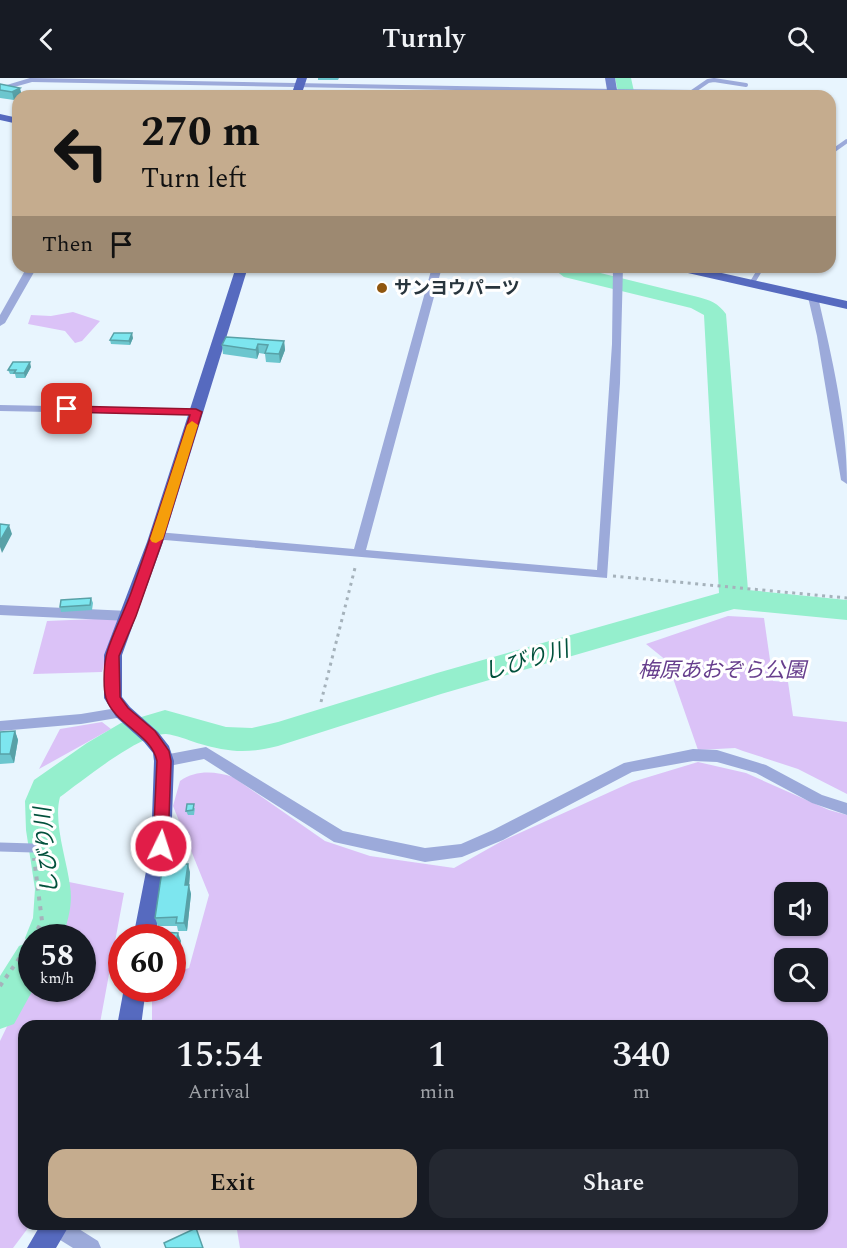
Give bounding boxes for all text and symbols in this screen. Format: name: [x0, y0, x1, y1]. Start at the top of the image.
text: Turnly: [382, 18, 465, 60]
icon: back: [30, 23, 63, 56]
icon: search: [784, 23, 817, 56]
text: 270 m: [141, 101, 260, 164]
icon: left: [42, 114, 120, 192]
text: Turn left: [141, 158, 247, 200]
text: Then: [42, 228, 93, 261]
icon: arrive: [105, 228, 138, 261]
place label: サンヨウパーツ: [394, 275, 520, 302]
marker: サンヨウパーツ: [375, 281, 389, 295]
pin: [41, 383, 92, 434]
icon: arrive: [50, 392, 83, 425]
water label: しびり川: [479, 632, 575, 689]
park label: 梅原あおぞら公園: [638, 655, 809, 687]
water label: しびり川: [27, 804, 67, 896]
position arrow: [129, 814, 193, 878]
map controls: [774, 882, 828, 1002]
button: sound: [774, 882, 828, 936]
speed limit sign: 60: [108, 924, 186, 1002]
text: 58: [40, 933, 74, 979]
button: search: [774, 948, 828, 1002]
text: km/h: [40, 967, 74, 990]
text: 15:54: [176, 1028, 262, 1083]
text: 1: [428, 1028, 447, 1083]
text: 340: [612, 1028, 670, 1083]
text: Arrival: [188, 1077, 250, 1107]
text: min: [420, 1077, 455, 1107]
text: m: [633, 1077, 650, 1107]
button: Exit: [48, 1149, 417, 1218]
button: Share: [429, 1149, 798, 1218]

